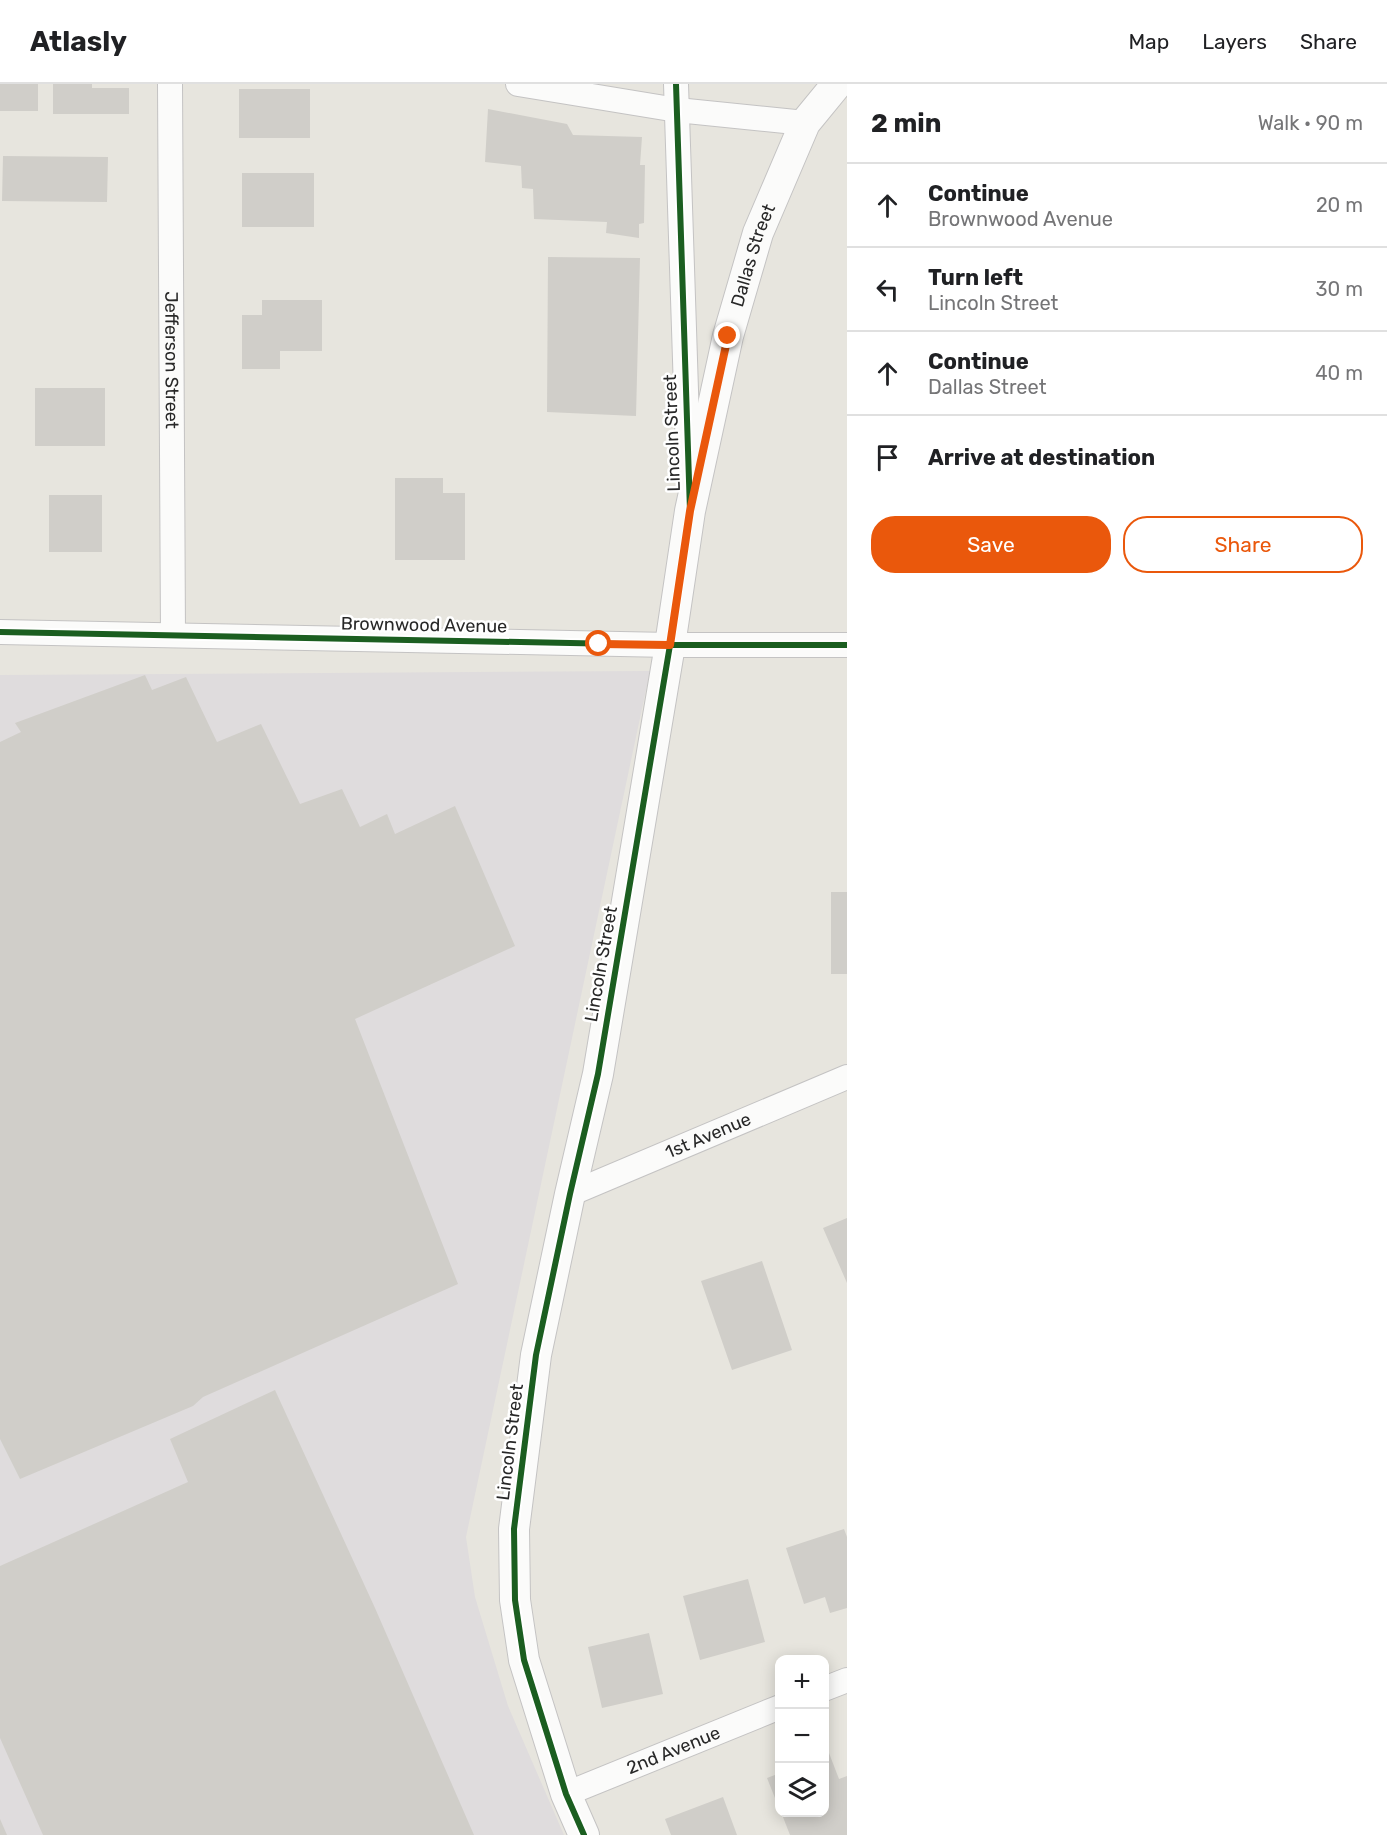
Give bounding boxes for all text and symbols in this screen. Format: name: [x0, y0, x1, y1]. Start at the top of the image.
text: Atlasly: [30, 25, 127, 58]
text: Map: [1128, 29, 1169, 54]
text: Layers: [1202, 29, 1267, 54]
text: Share: [1300, 29, 1357, 54]
text: 2 min: [871, 108, 941, 139]
text: Walk · 90 m: [1258, 111, 1363, 135]
text: Continue: [928, 180, 1029, 207]
icon: ahead: [871, 189, 904, 222]
text: 20 m: [1316, 193, 1363, 217]
street label: Dallas Street: [726, 201, 780, 309]
text: Brownwood Avenue: [928, 207, 1113, 231]
text: Turn left: [928, 264, 1023, 291]
icon: left: [871, 273, 904, 306]
text: 30 m: [1316, 277, 1363, 301]
street label: Jefferson Street: [160, 291, 183, 429]
text: Lincoln Street: [928, 291, 1058, 315]
route end: [714, 322, 740, 348]
text: Continue: [928, 348, 1029, 375]
icon: ahead: [871, 357, 904, 390]
text: 40 m: [1315, 361, 1363, 385]
street label: Lincoln Street: [659, 374, 685, 492]
text: Dallas Street: [928, 375, 1047, 399]
icon: arrive: [871, 441, 904, 474]
text: Arrive at destination: [928, 444, 1155, 471]
button: Save: [871, 516, 1111, 573]
button: Share: [1123, 516, 1363, 573]
street label: Brownwood Avenue: [341, 613, 507, 637]
route start: [585, 630, 611, 656]
street label: Lincoln Street: [580, 904, 622, 1024]
street label: 1st Avenue: [662, 1108, 754, 1163]
street label: Lincoln Street: [492, 1382, 528, 1502]
map controls: [775, 1655, 829, 1817]
button: +: [775, 1655, 829, 1709]
button: −: [775, 1709, 829, 1763]
street label: 2nd Avenue: [623, 1721, 724, 1779]
button: layers: [775, 1763, 829, 1817]

